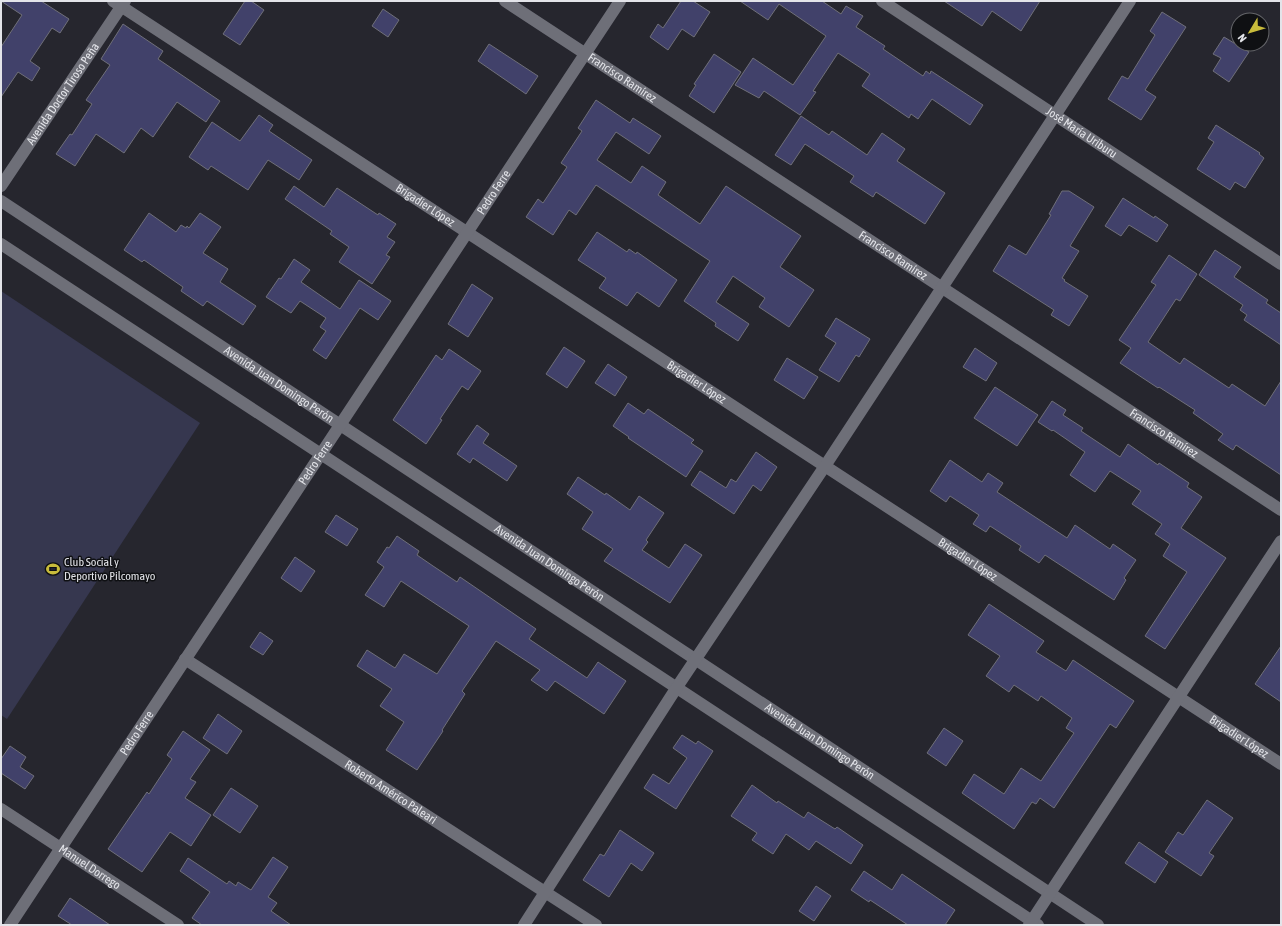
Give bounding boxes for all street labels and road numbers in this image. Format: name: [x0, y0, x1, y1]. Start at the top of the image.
street label: Avenida Doctor Tiroso Peña: [24, 40, 102, 147]
street label: Francisco Ramírez: [585, 50, 659, 106]
street label: José María Uriburu: [1043, 104, 1120, 161]
street label: Pedro Ferre: [474, 167, 513, 217]
street label: Brigadier López: [393, 181, 458, 230]
street label: Francisco Ramírez: [856, 228, 930, 283]
street label: Avenida Juan Domingo Perón: [221, 343, 336, 426]
street label: Brigadier López: [664, 358, 729, 407]
street label: Francisco Ramírez: [1127, 406, 1201, 461]
street label: Pedro Ferre: [296, 438, 335, 488]
street label: Avenida Juan Domingo Perón: [492, 522, 607, 604]
street label: Brigadier López: [936, 535, 1000, 584]
street label: Avenida Juan Domingo Perón: [762, 700, 877, 783]
street label: Pedro Ferre: [117, 708, 156, 758]
street label: Brigadier López: [1207, 712, 1272, 761]
street label: Roberto Américo Paleari: [342, 757, 439, 827]
street label: Manuel Dorrego: [56, 842, 124, 893]

